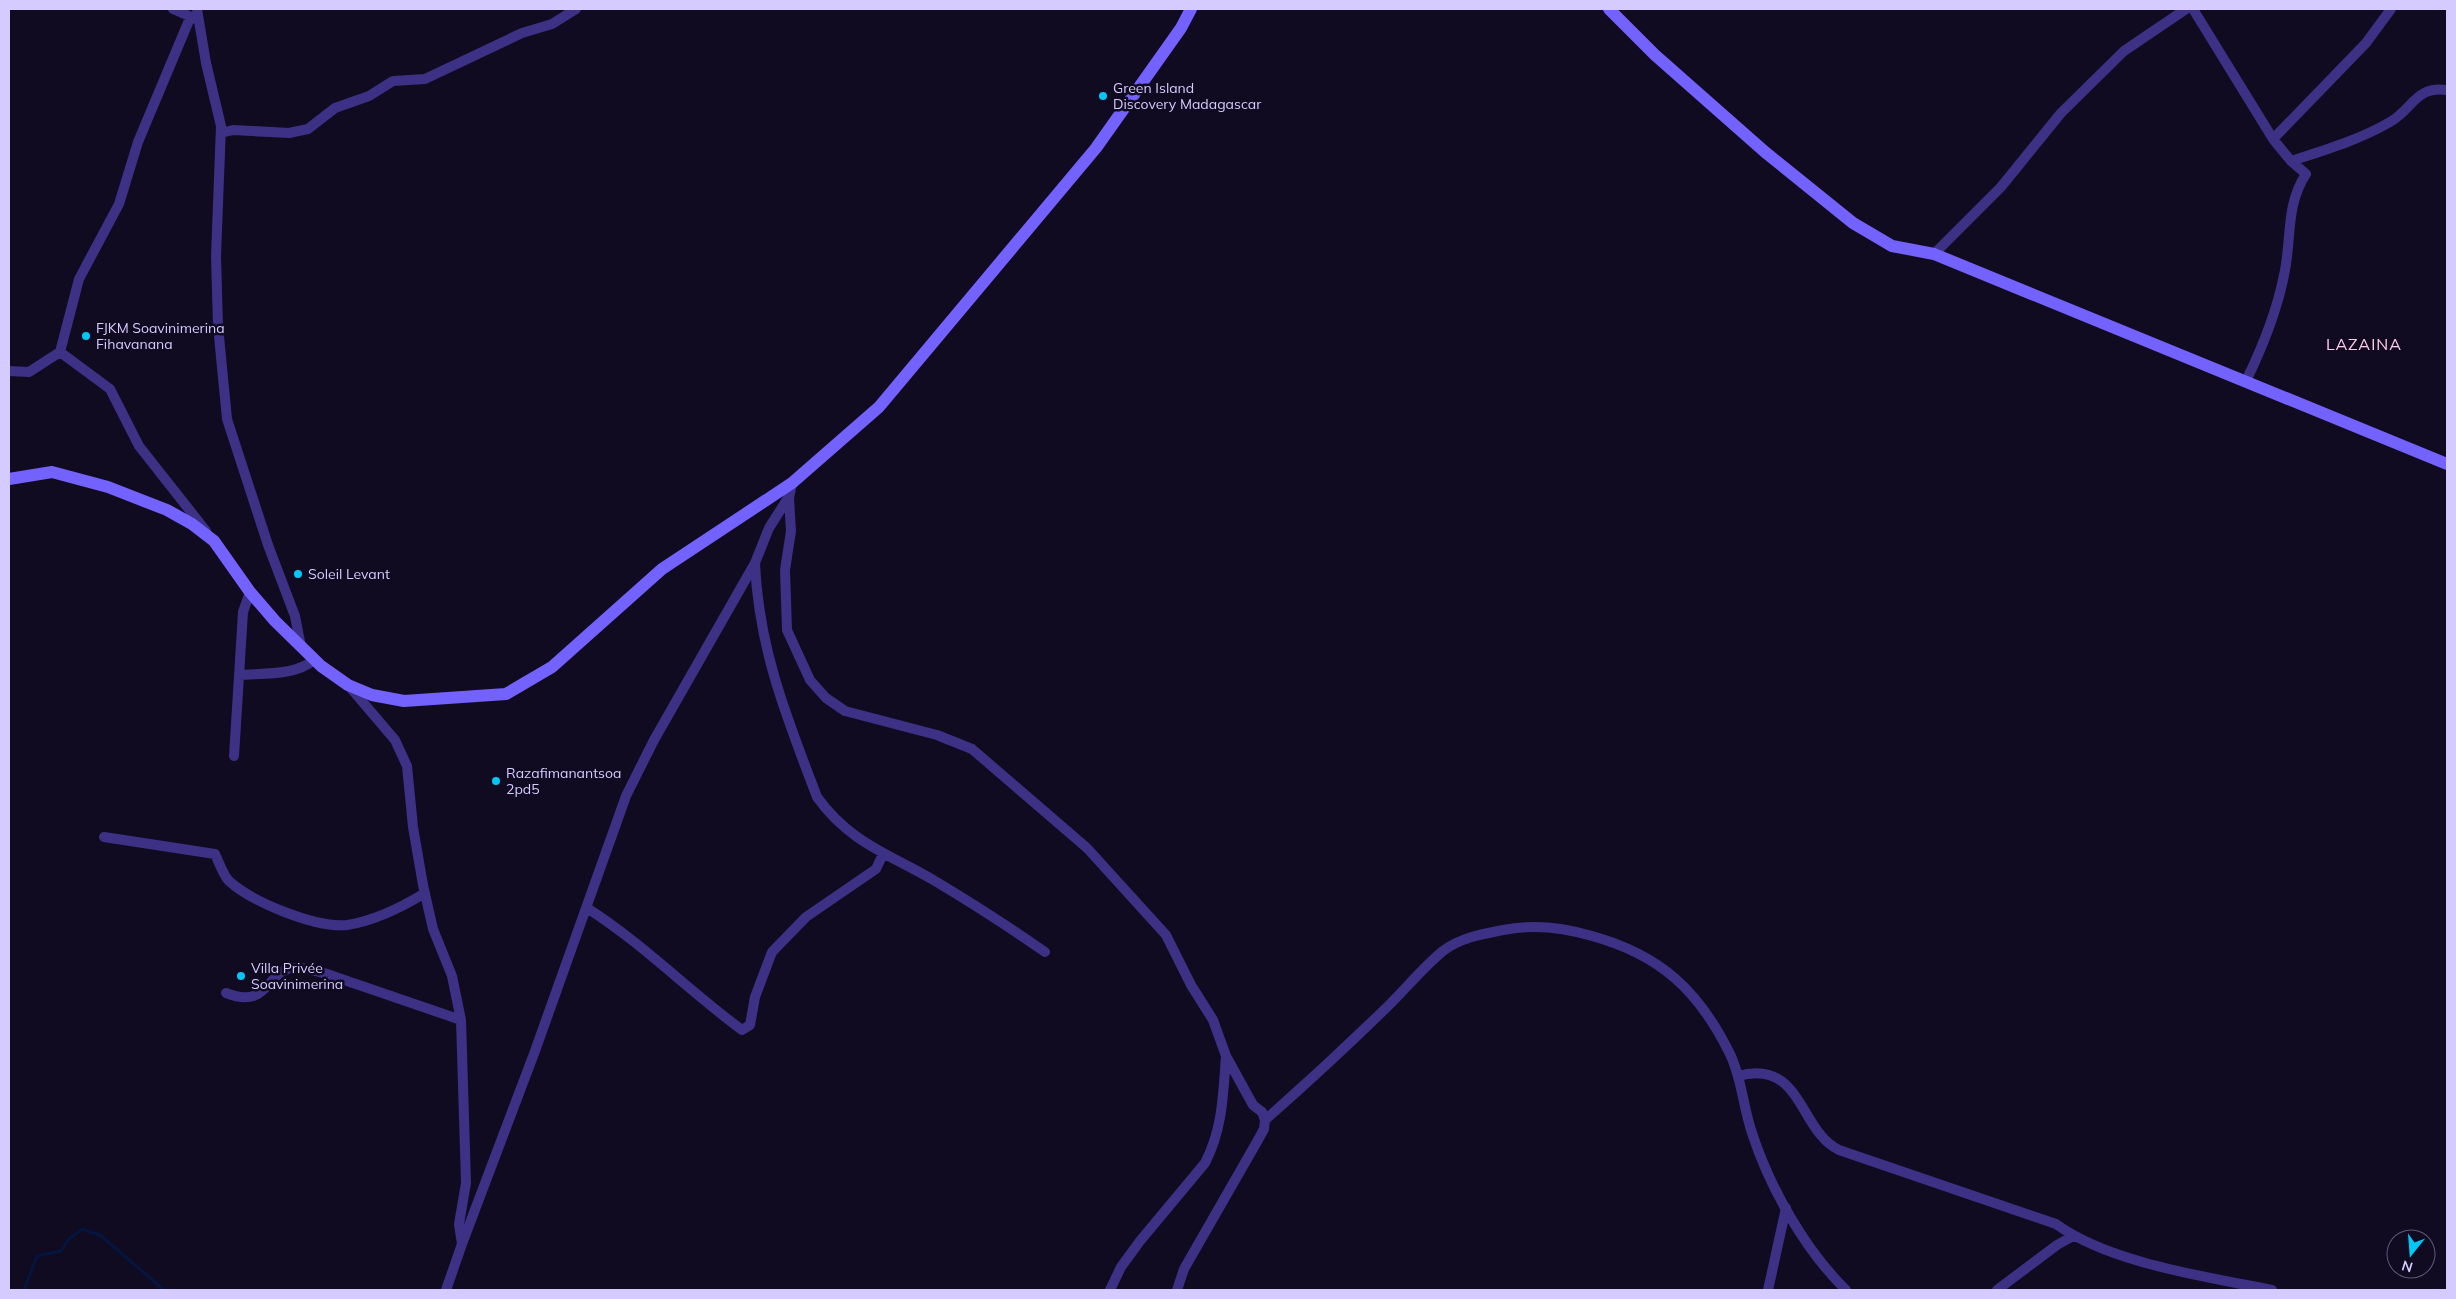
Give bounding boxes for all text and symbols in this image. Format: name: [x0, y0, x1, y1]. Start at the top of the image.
place label: Green Island Discovery Madagascar: [1113, 79, 1262, 113]
marker: Green Island Discovery Madagascar: [1097, 90, 1109, 102]
place label: FJKM Soavinimerina Fihavanana: [96, 319, 225, 353]
marker: FJKM Soavinimerina Fihavanana: [80, 330, 92, 342]
district label: LAZAINA: [2326, 334, 2402, 354]
place label: Soleil Levant: [308, 565, 390, 583]
marker: Soleil Levant: [292, 568, 304, 580]
place label: Razafimanantsoa 2pd5: [506, 764, 621, 798]
marker: Razafimanantsoa 2pd5: [490, 775, 502, 787]
place label: Villa Privée Soavinimerina: [251, 959, 343, 993]
marker: Villa Privée Soavinimerina: [235, 970, 247, 982]
north arrow: [2386, 1229, 2436, 1279]
text: N: [2400, 1256, 2415, 1277]

